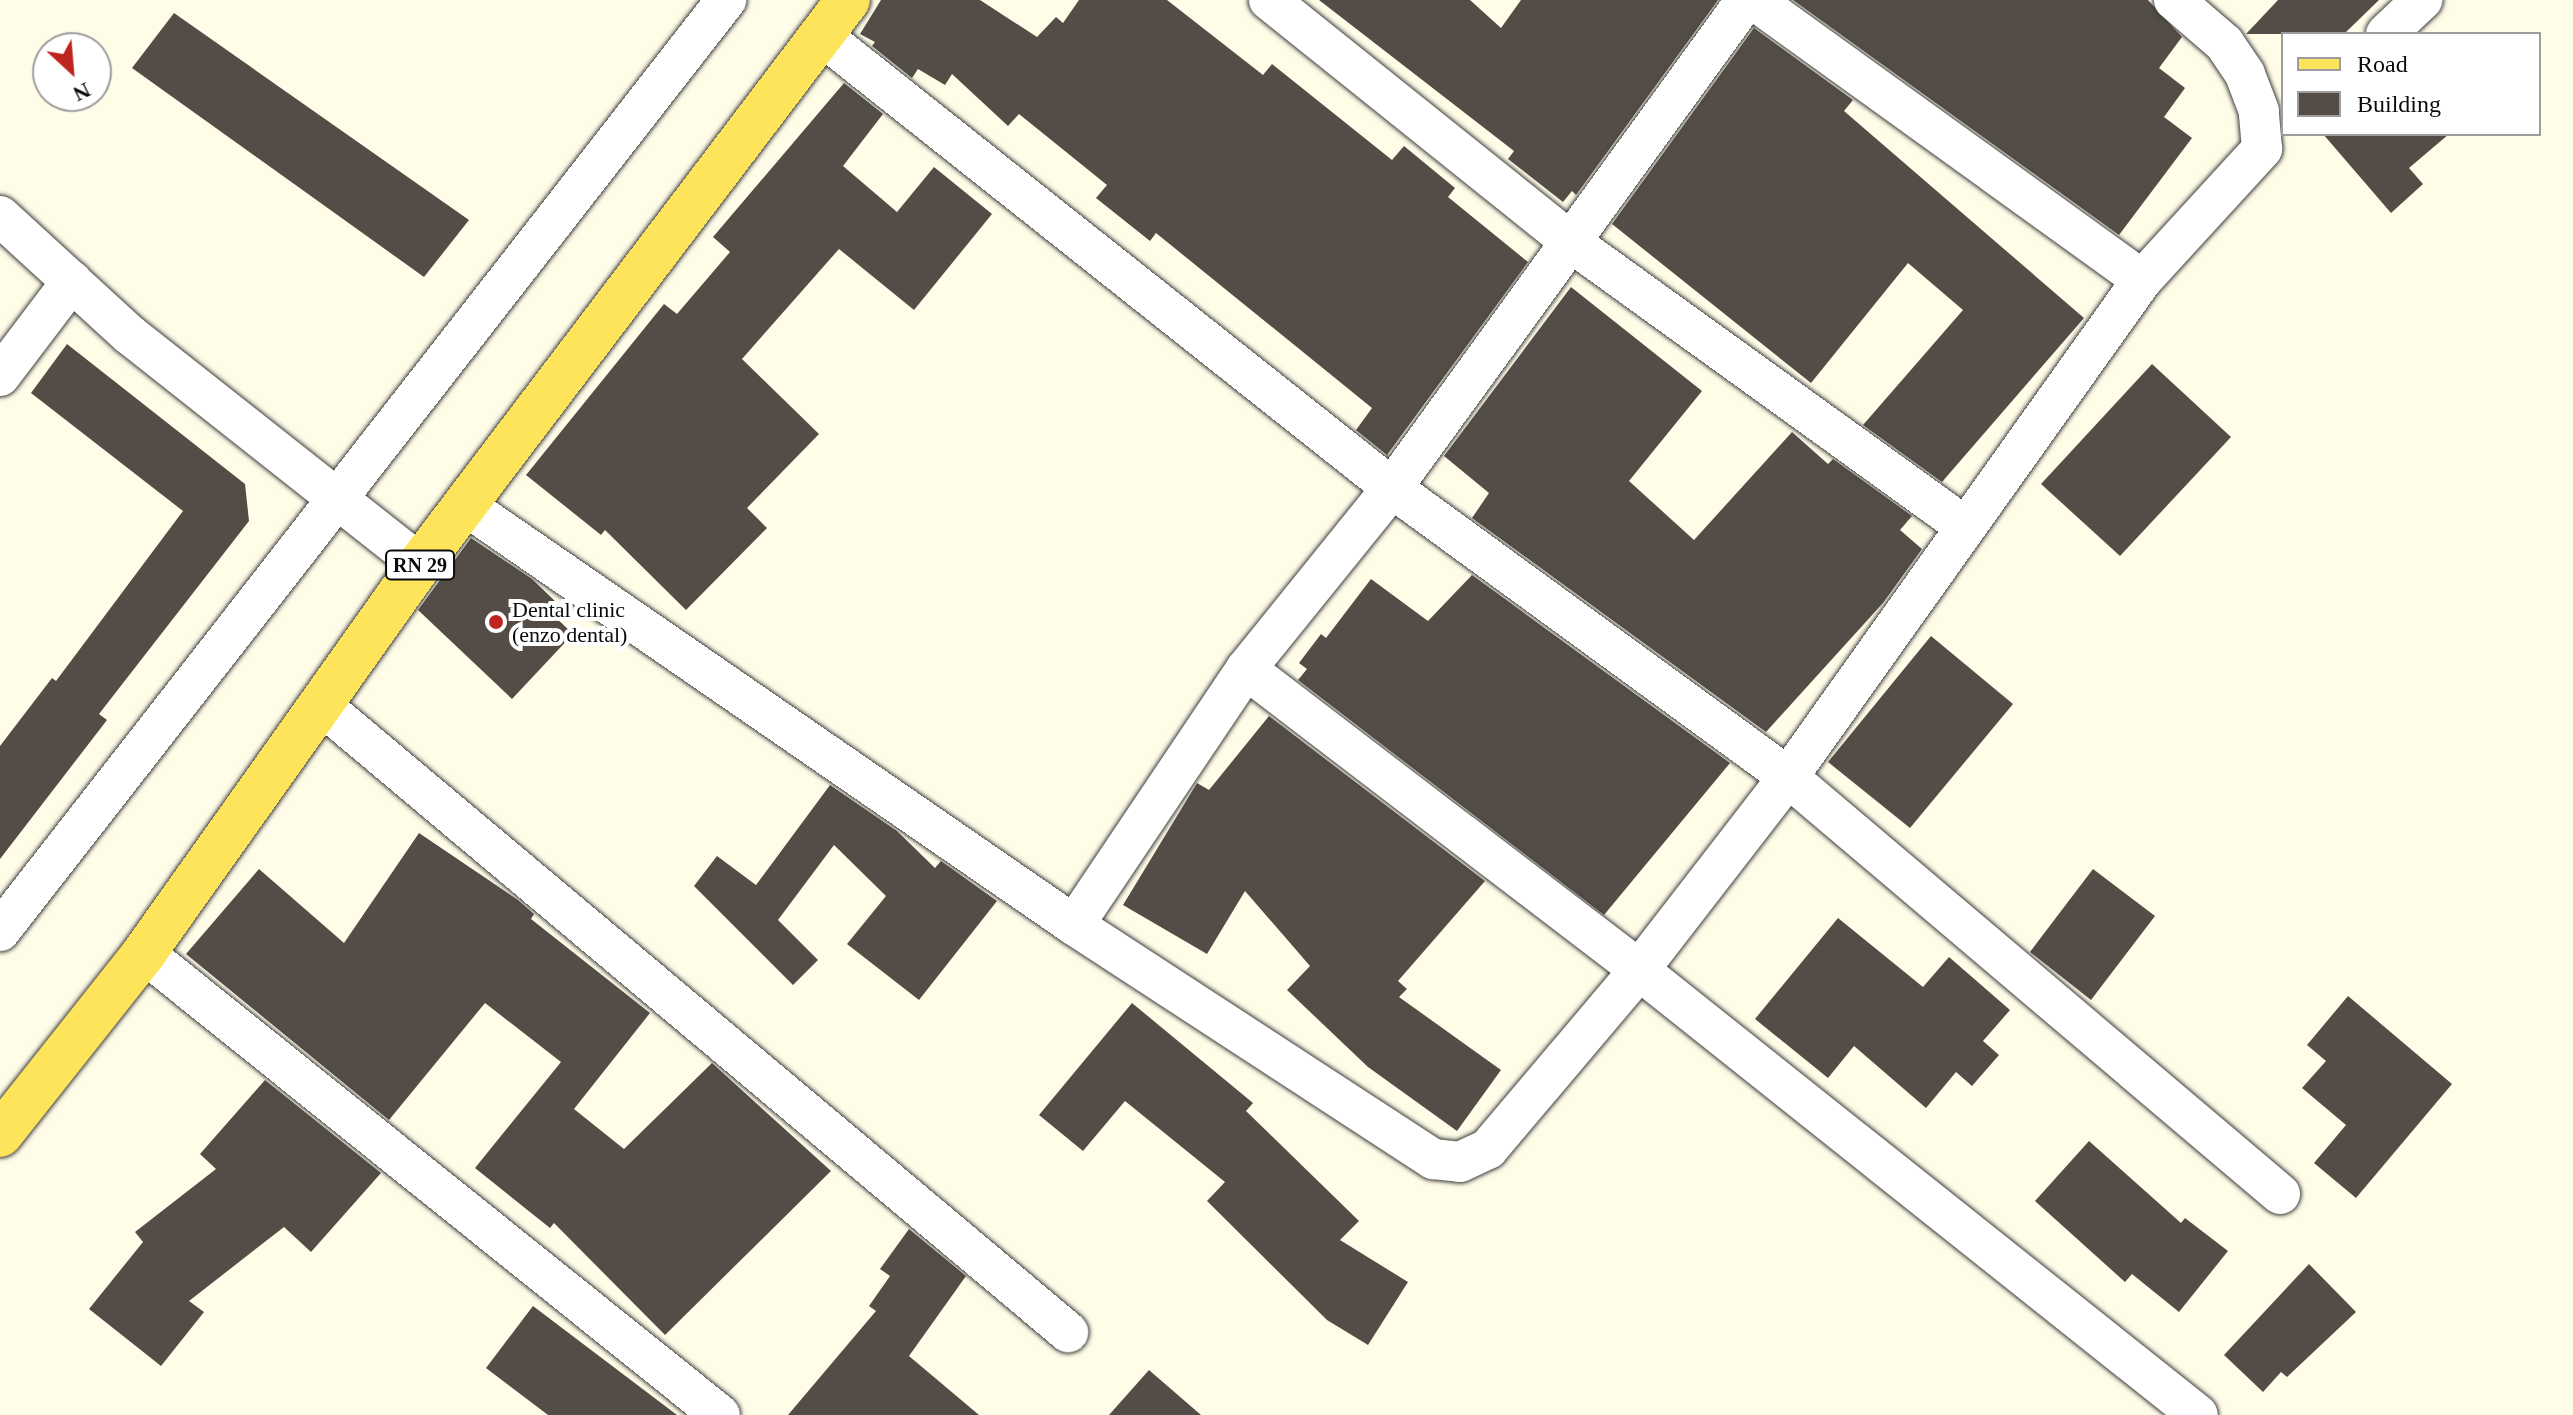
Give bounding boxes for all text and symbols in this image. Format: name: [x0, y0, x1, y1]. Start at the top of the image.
north arrow: [32, 32, 112, 112]
legend: [2281, 32, 2541, 136]
text: Road: [2357, 51, 2408, 77]
text: N: [69, 78, 94, 107]
text: Building: [2357, 91, 2441, 117]
road number: RN 29: [384, 549, 456, 581]
place label: Dental clinic (enzo dental): [512, 596, 627, 648]
marker: Dental clinic (enzo dental): [487, 613, 505, 631]

